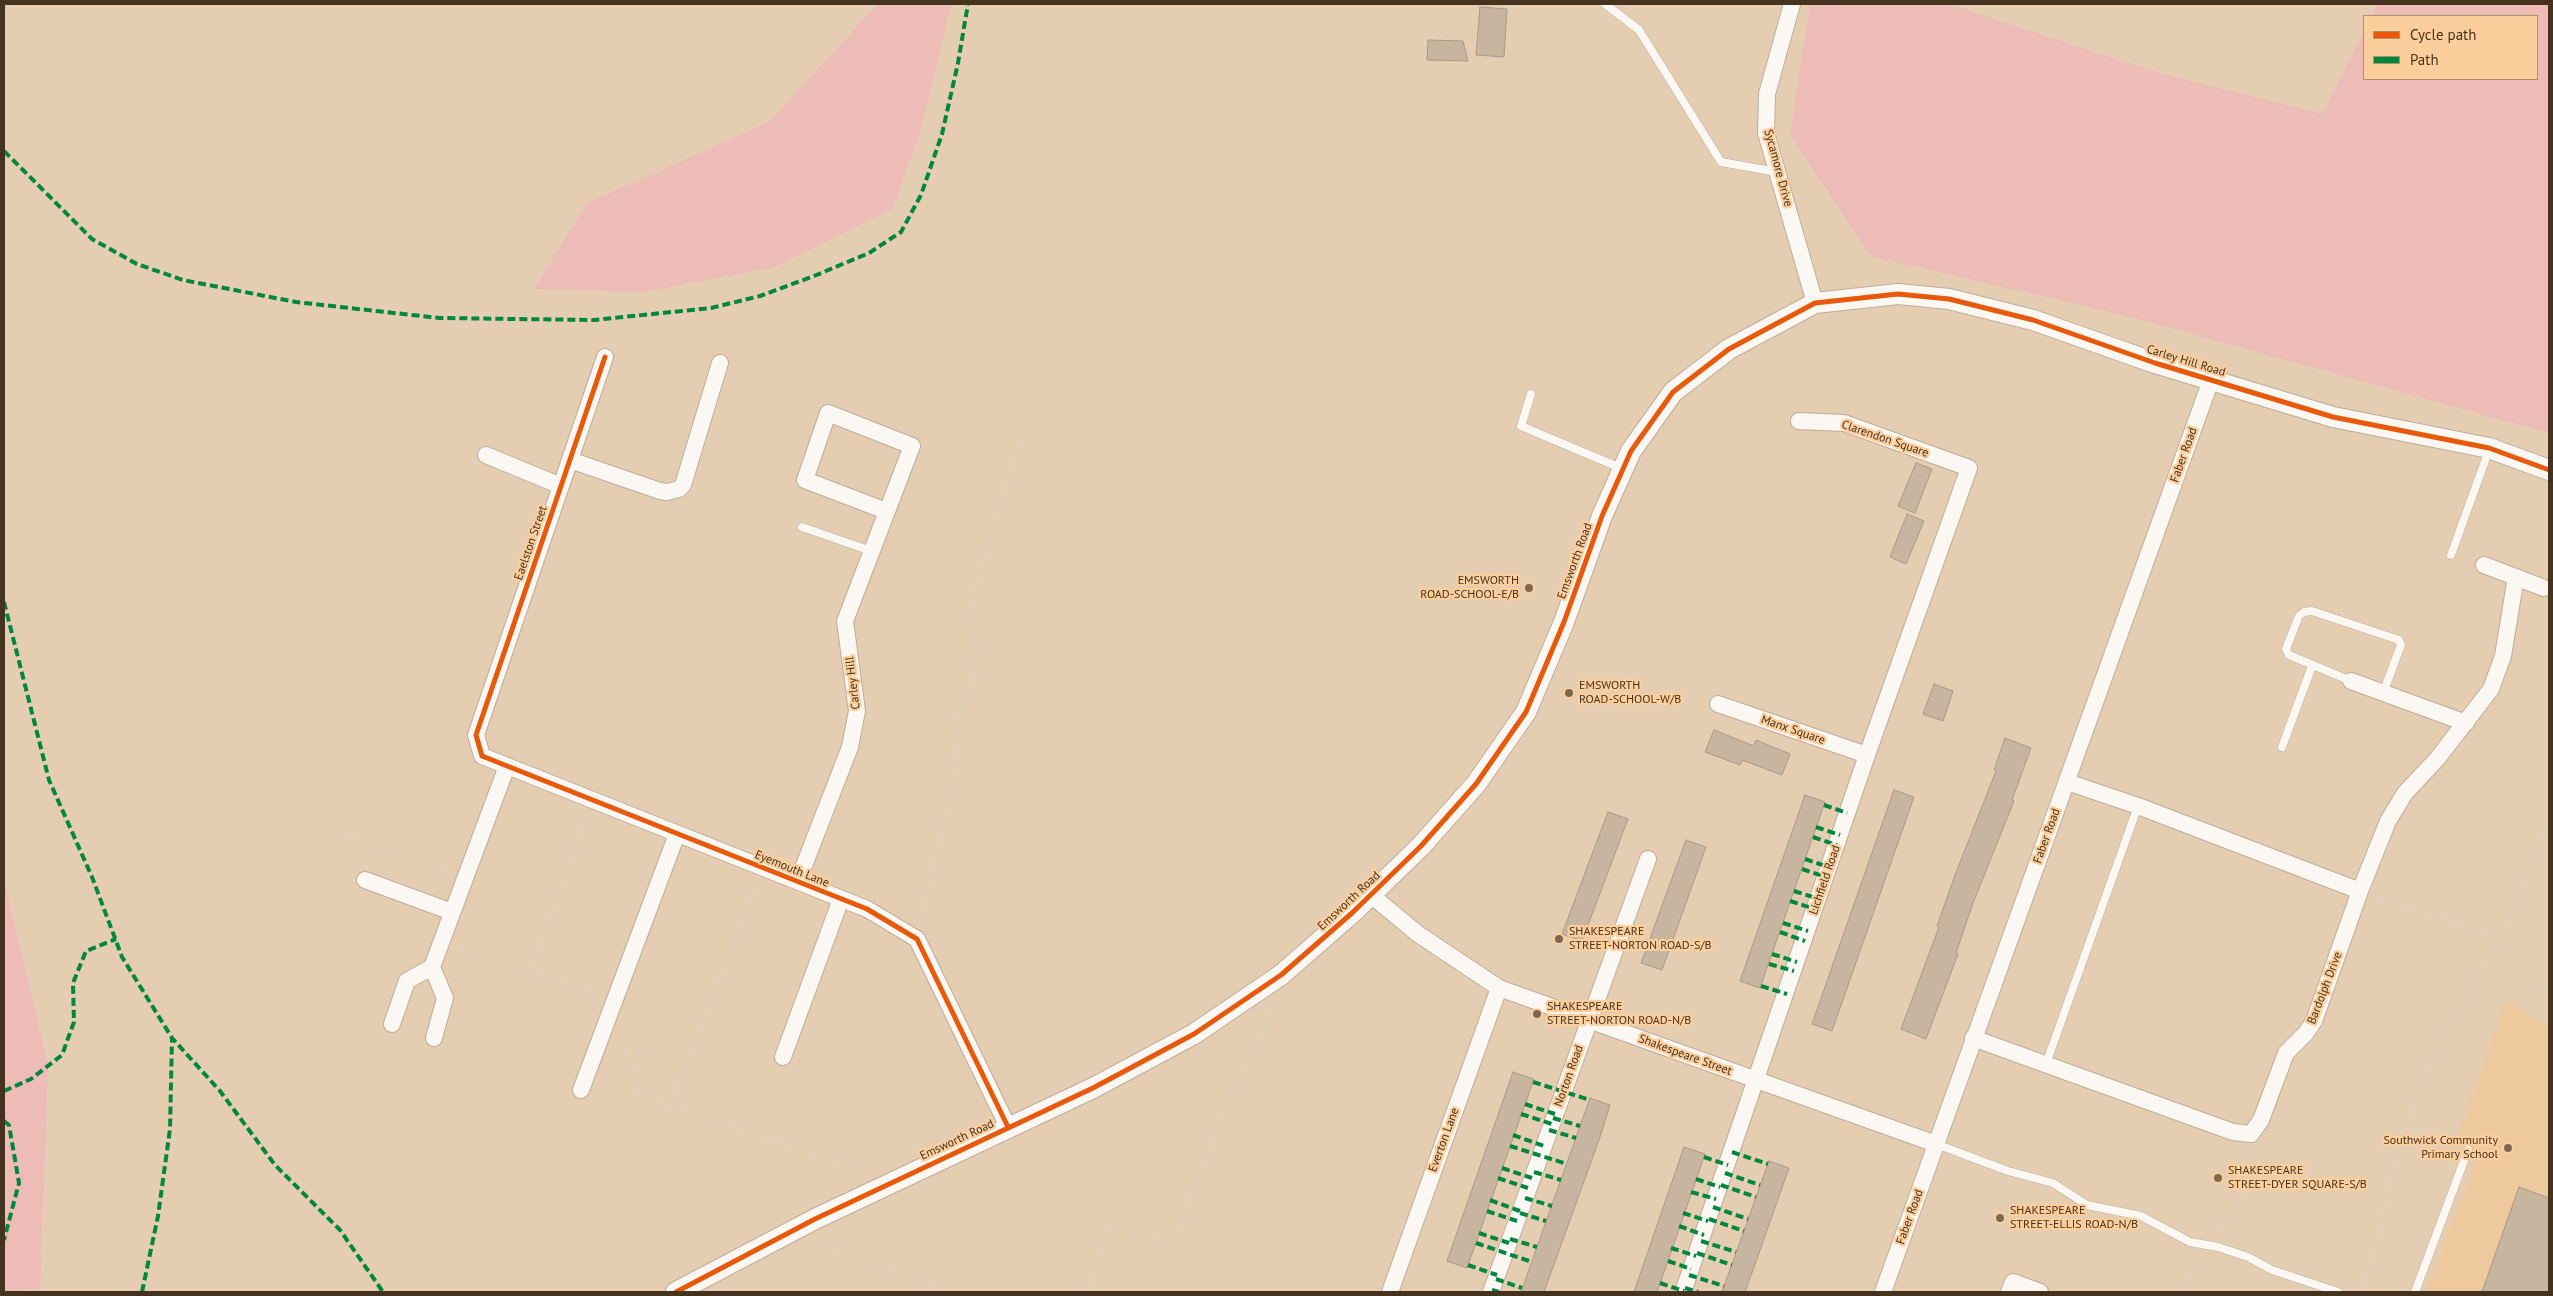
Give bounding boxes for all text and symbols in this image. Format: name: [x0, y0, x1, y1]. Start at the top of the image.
legend: [2363, 15, 2538, 80]
text: Cycle path: [2410, 25, 2476, 44]
text: Path: [2410, 50, 2439, 69]
street label: Sycamore Drive: [1761, 128, 1795, 208]
street label: Carley Hill Road: [2145, 342, 2227, 380]
street label: Clarendon Square: [1840, 417, 1930, 461]
street label: Faber Road: [2167, 426, 2201, 484]
street label: Eaelston Street: [512, 504, 550, 582]
street label: Emsworth Road: [1555, 521, 1595, 601]
place label: EMSWORTH ROAD-SCHOOL-E/B: [1420, 574, 1519, 602]
marker: EMSWORTH ROAD-SCHOOL-E/B: [1523, 582, 1535, 594]
street label: Carley Hill: [843, 656, 863, 710]
place label: EMSWORTH ROAD-SCHOOL-W/B: [1579, 679, 1681, 707]
marker: EMSWORTH ROAD-SCHOOL-W/B: [1563, 687, 1575, 699]
street label: Manx Square: [1759, 712, 1827, 748]
street label: Faber Road: [2030, 807, 2064, 865]
street label: Lichfield Road: [1806, 843, 1844, 917]
street label: Eyemouth Lane: [753, 848, 831, 890]
street label: Emsworth Road: [1315, 868, 1383, 934]
place label: SHAKESPEARE STREET-NORTON ROAD-S/B: [1569, 925, 1712, 953]
marker: SHAKESPEARE STREET-NORTON ROAD-S/B: [1553, 933, 1565, 945]
street label: Bardolph Drive: [2305, 950, 2345, 1026]
place label: SHAKESPEARE STREET-NORTON ROAD-N/B: [1547, 1000, 1691, 1028]
marker: SHAKESPEARE STREET-NORTON ROAD-N/B: [1531, 1008, 1543, 1020]
street label: Shakespeare Street: [1636, 1031, 1734, 1079]
street label: Norton Road: [1551, 1043, 1587, 1109]
street label: Everton Lane: [1426, 1106, 1462, 1174]
street label: Emsworth Road: [918, 1117, 996, 1163]
place label: Southwick Community Primary School: [2383, 1134, 2498, 1162]
marker: Southwick Community Primary School: [2502, 1142, 2514, 1154]
place label: SHAKESPEARE STREET-DYER SQUARE-S/B: [2228, 1164, 2367, 1192]
marker: SHAKESPEARE STREET-DYER SQUARE-S/B: [2212, 1172, 2224, 1184]
street label: Faber Road: [1893, 1188, 1927, 1246]
place label: SHAKESPEARE STREET-ELLIS ROAD-N/B: [2010, 1204, 2138, 1232]
marker: SHAKESPEARE STREET-ELLIS ROAD-N/B: [1994, 1212, 2006, 1224]

